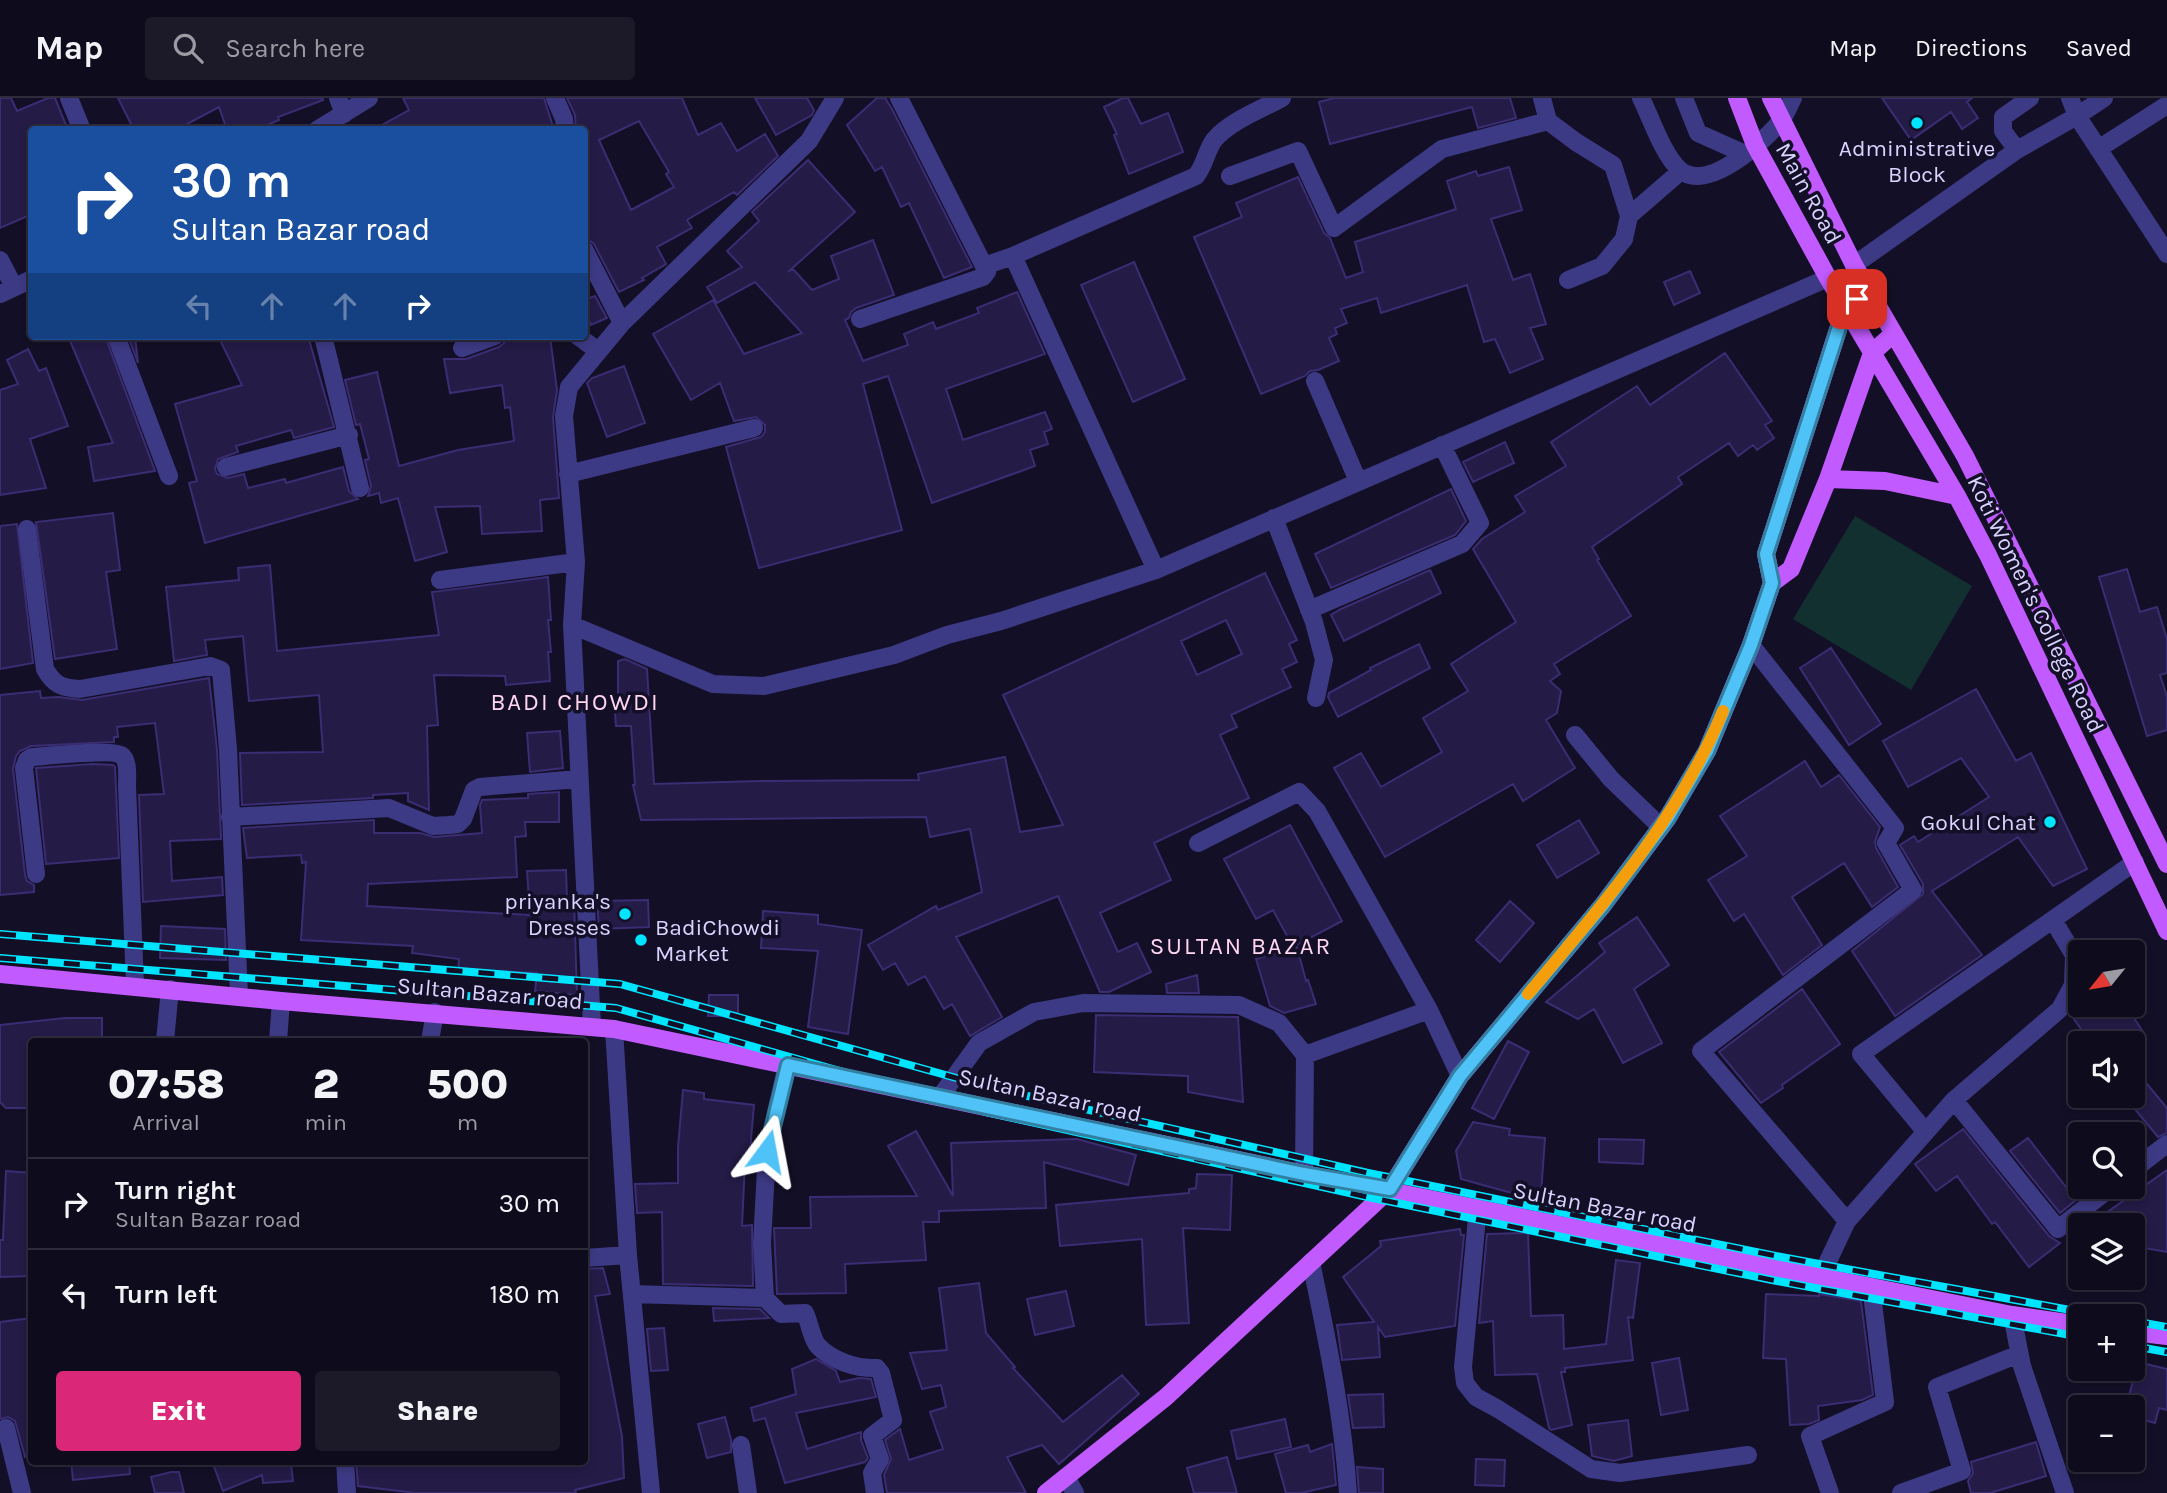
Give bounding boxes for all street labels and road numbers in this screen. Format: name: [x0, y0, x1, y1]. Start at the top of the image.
street label: Main Road: [1770, 138, 1847, 248]
street label: Koti Women's College Road: [1962, 471, 2110, 737]
street label: Sultan Bazar road: [396, 972, 584, 1015]
street label: Sultan Bazar road: [956, 1063, 1144, 1128]
street label: Sultan Bazar road: [1511, 1176, 1699, 1239]

